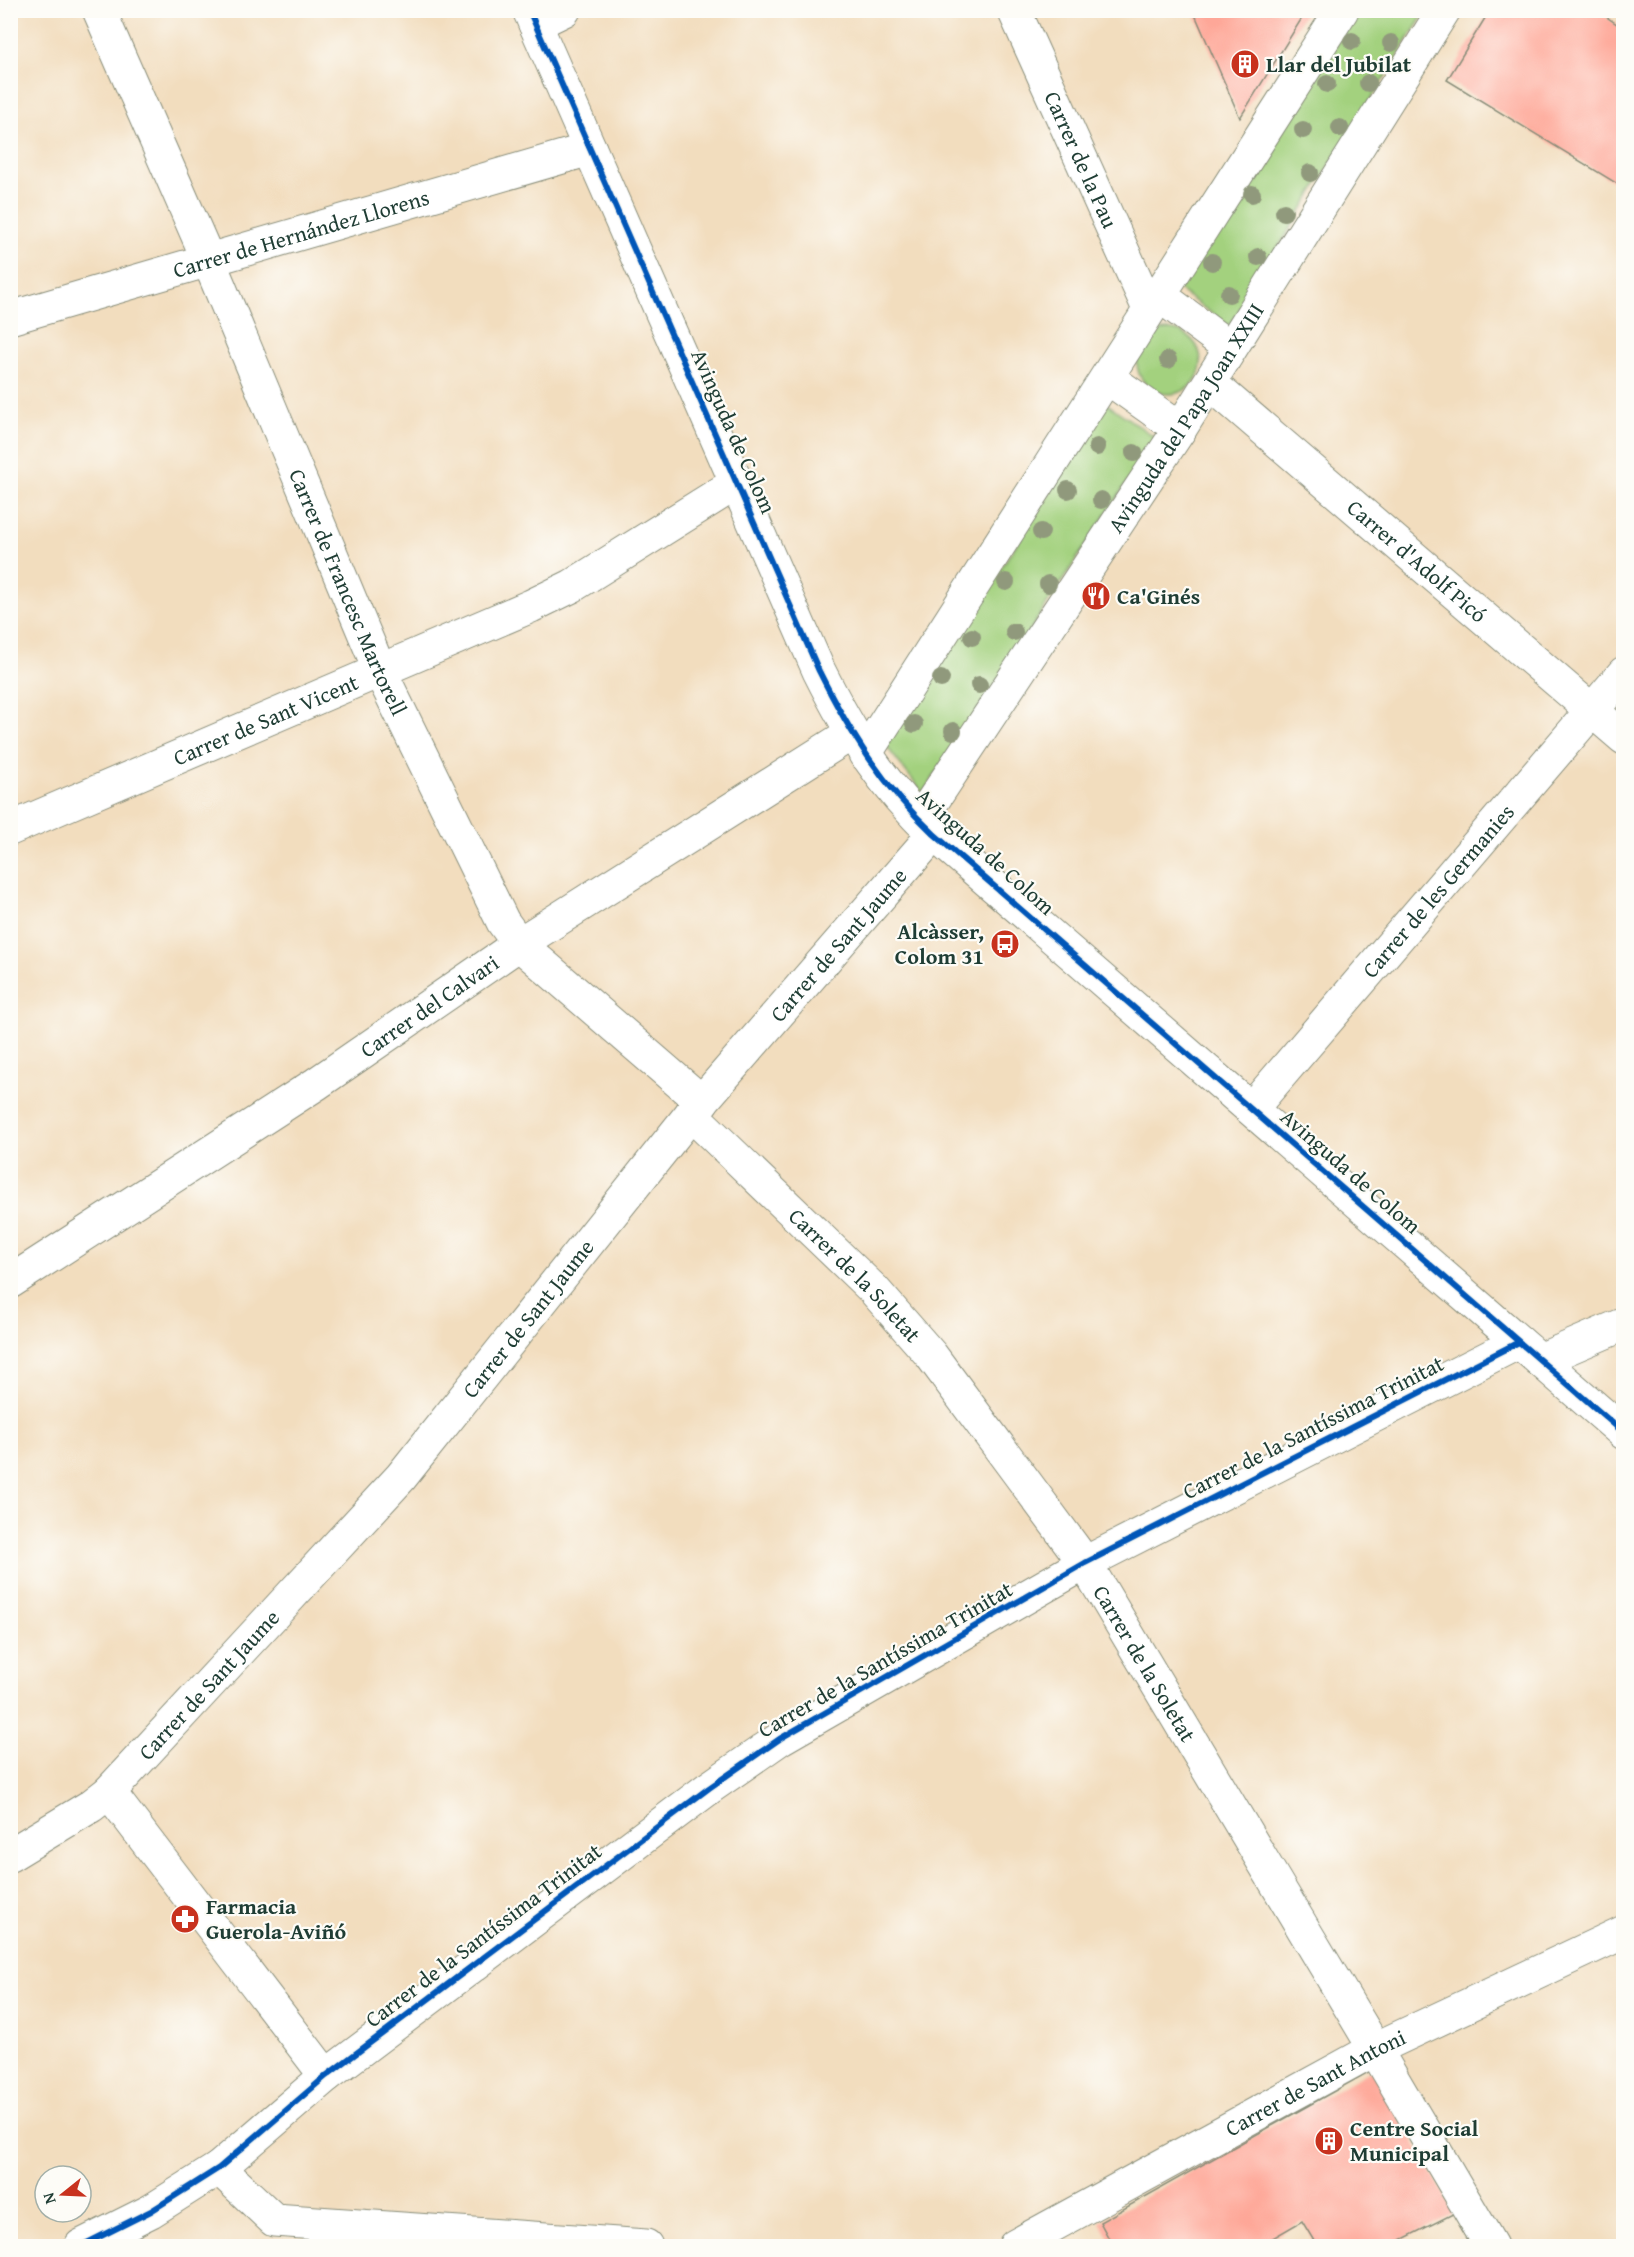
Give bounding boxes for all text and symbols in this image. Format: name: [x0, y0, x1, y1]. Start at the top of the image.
building icon: Llar del Jubilat: [1229, 48, 1261, 80]
place label: Llar del Jubilat: [1266, 48, 1412, 80]
street label: Carrer de la Pau: [1037, 86, 1126, 233]
street label: Carrer de Hernández Llorens: [169, 181, 433, 286]
street label: Avinguda del Papa Joan XXIII: [1099, 297, 1272, 539]
street label: Avinguda de Colom: [683, 344, 785, 518]
street label: Carrer de Francesc Martorell: [281, 464, 415, 721]
street label: Carrer d'Adolf Picó: [1340, 491, 1494, 630]
restaurant icon: Ca'Ginés: [1080, 580, 1112, 612]
place label: Ca'Ginés: [1117, 580, 1200, 612]
street label: Carrer de Sant Vicent: [168, 666, 363, 773]
street label: Avinguda de Colom: [910, 780, 1063, 922]
street label: Carrer de les Germanies: [1354, 797, 1521, 985]
street label: Carrer de Sant Jaume: [762, 860, 914, 1029]
place label: Alcàsser, Colom 31: [895, 915, 984, 972]
bus stop icon: Alcàsser, Colom 31: [989, 928, 1021, 960]
street label: Carrer del Calvari: [353, 947, 505, 1065]
street label: Avinguda de Colom: [1274, 1101, 1428, 1241]
street label: Carrer de la Soletat: [782, 1200, 929, 1349]
street label: Carrer de Sant Jaume: [454, 1232, 601, 1405]
street label: Carrer de la Santíssima Trinitat: [1177, 1347, 1449, 1507]
street label: Carrer de la Santíssima Trinitat: [752, 1573, 1018, 1745]
street label: Carrer de la Soletat: [1086, 1579, 1204, 1748]
street label: Carrer de Sant Jaume: [131, 1602, 287, 1767]
street label: Carrer de la Santíssima Trinitat: [358, 1835, 608, 2035]
place label: Farmacia Guerola-Aviñó: [206, 1890, 346, 1947]
pharmacy icon: Farmacia Guerola-Aviñó: [169, 1903, 201, 1935]
street label: Carrer de Sant Antoni: [1219, 2021, 1411, 2144]
place label: Centre Social Municipal: [1350, 2112, 1479, 2169]
building icon: Centre Social Municipal: [1313, 2125, 1345, 2157]
north arrow: [33, 2164, 93, 2224]
text: N: [36, 2190, 62, 2207]

